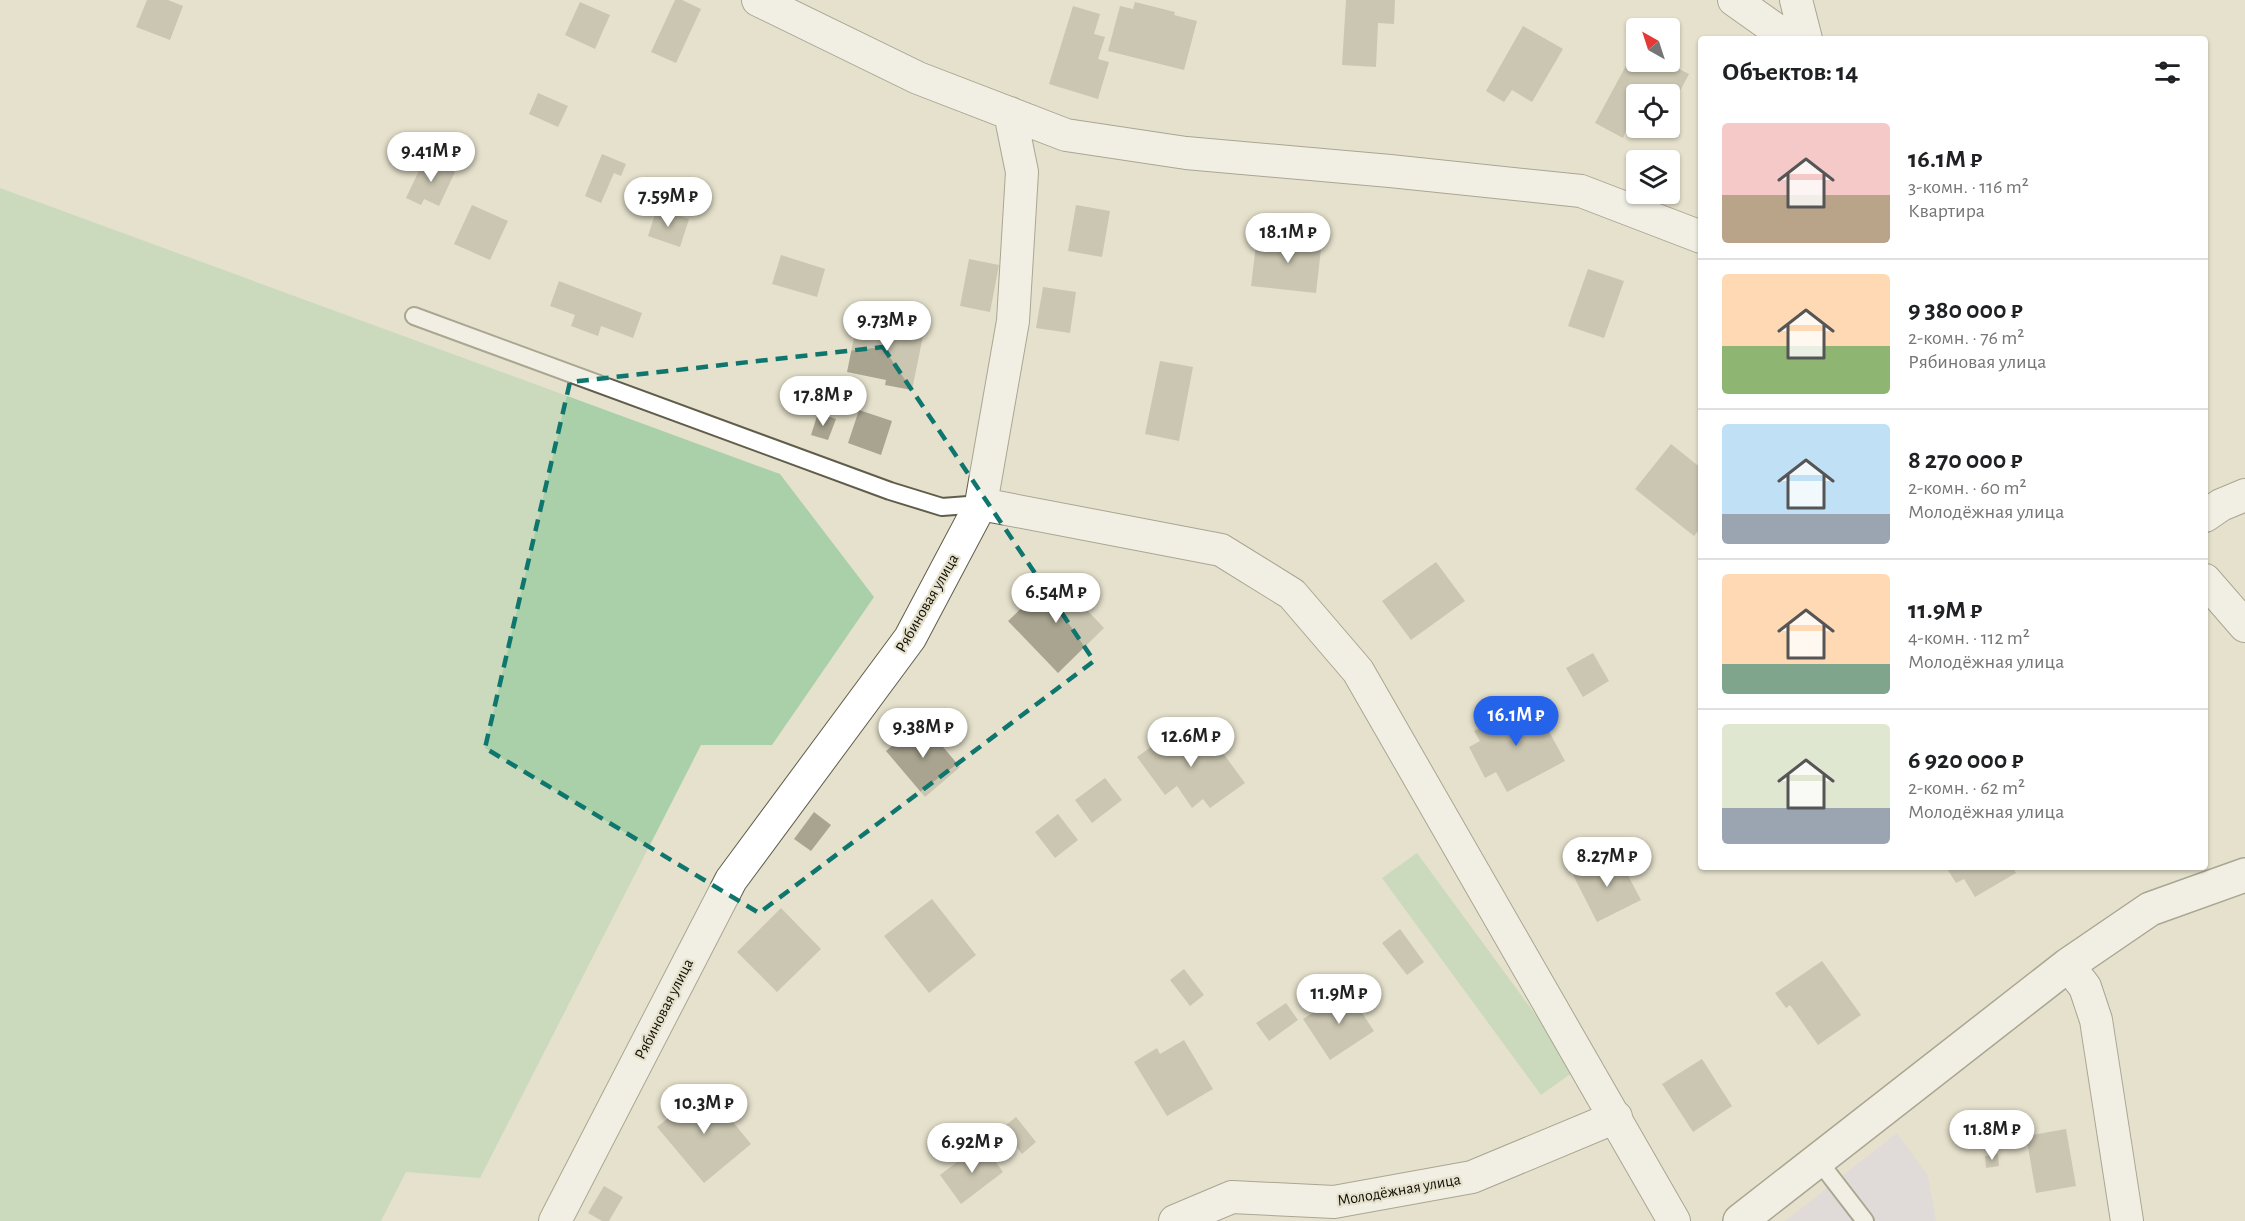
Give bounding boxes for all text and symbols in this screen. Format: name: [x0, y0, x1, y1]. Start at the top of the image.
north arrow: [1626, 18, 1680, 72]
map controls: [1626, 18, 1680, 204]
icon: filters: [2151, 56, 2184, 89]
text: Объектов: 14: [1722, 59, 1858, 85]
button: locate: [1626, 84, 1680, 138]
pin: 9.41M ₽: [376, 132, 486, 183]
text: 9.41M ₽: [401, 141, 461, 161]
text: 16.1M ₽: [1908, 146, 1982, 172]
icon: home: [1770, 147, 1842, 219]
button: layers: [1626, 150, 1680, 204]
pin: 7.59M ₽: [613, 177, 723, 228]
text: 3-комн. · 116 m²: [1908, 177, 2029, 197]
text: 7.59M ₽: [638, 186, 698, 206]
text: Квартира: [1908, 201, 1985, 221]
pin: 18.1M ₽: [1233, 213, 1343, 264]
text: 18.1M ₽: [1259, 222, 1317, 242]
text: 9 380 000 ₽: [1908, 297, 2023, 323]
icon: home: [1770, 298, 1842, 370]
pin: 9.73M ₽: [832, 301, 942, 352]
text: 9.73M ₽: [857, 310, 917, 330]
text: 2-комн. · 76 m²: [1908, 328, 2024, 348]
text: Рябиновая улица: [1908, 352, 2046, 372]
pin: 17.8M ₽: [768, 376, 878, 427]
text: 17.8M ₽: [794, 385, 852, 405]
text: 8 270 000 ₽: [1908, 447, 2022, 473]
icon: home: [1770, 448, 1842, 520]
text: 2-комн. · 60 m²: [1908, 478, 2026, 498]
text: Молодёжная улица: [1908, 502, 2064, 522]
street label: Рябиновая улица: [892, 551, 962, 655]
pin: 6.54M ₽: [1001, 573, 1111, 624]
text: 6.54M ₽: [1025, 582, 1087, 602]
text: 11.9M ₽: [1908, 597, 1982, 623]
icon: home: [1770, 598, 1842, 670]
text: 4-комн. · 112 m²: [1908, 628, 2030, 648]
text: Молодёжная улица: [1908, 652, 2064, 672]
pin: 16.1M ₽: [1461, 696, 1571, 747]
text: 16.1M ₽: [1488, 705, 1544, 725]
pin: 9.38M ₽: [868, 708, 978, 759]
text: 9.38M ₽: [892, 717, 954, 737]
pin: 12.6M ₽: [1136, 717, 1246, 768]
text: 12.6M ₽: [1161, 726, 1221, 746]
text: 6 920 000 ₽: [1908, 747, 2024, 773]
icon: home: [1770, 748, 1842, 820]
text: 2-комн. · 62 m²: [1908, 778, 2025, 798]
text: Молодёжная улица: [1908, 802, 2064, 822]
pin: 8.27M ₽: [1552, 837, 1662, 888]
text: 8.27M ₽: [1577, 846, 1637, 866]
street label: Рябиновая улица: [632, 956, 697, 1062]
pin: 11.9M ₽: [1284, 974, 1394, 1025]
text: 11.9M ₽: [1311, 983, 1367, 1003]
pin: 10.3M ₽: [649, 1084, 759, 1135]
text: 10.3M ₽: [674, 1093, 734, 1113]
pin: 11.8M ₽: [1937, 1110, 2047, 1161]
text: 11.8M ₽: [1963, 1119, 2021, 1139]
pin: 6.92M ₽: [917, 1123, 1027, 1174]
text: 6.92M ₽: [941, 1132, 1003, 1152]
street label: Молодёжная улица: [1336, 1171, 1462, 1210]

